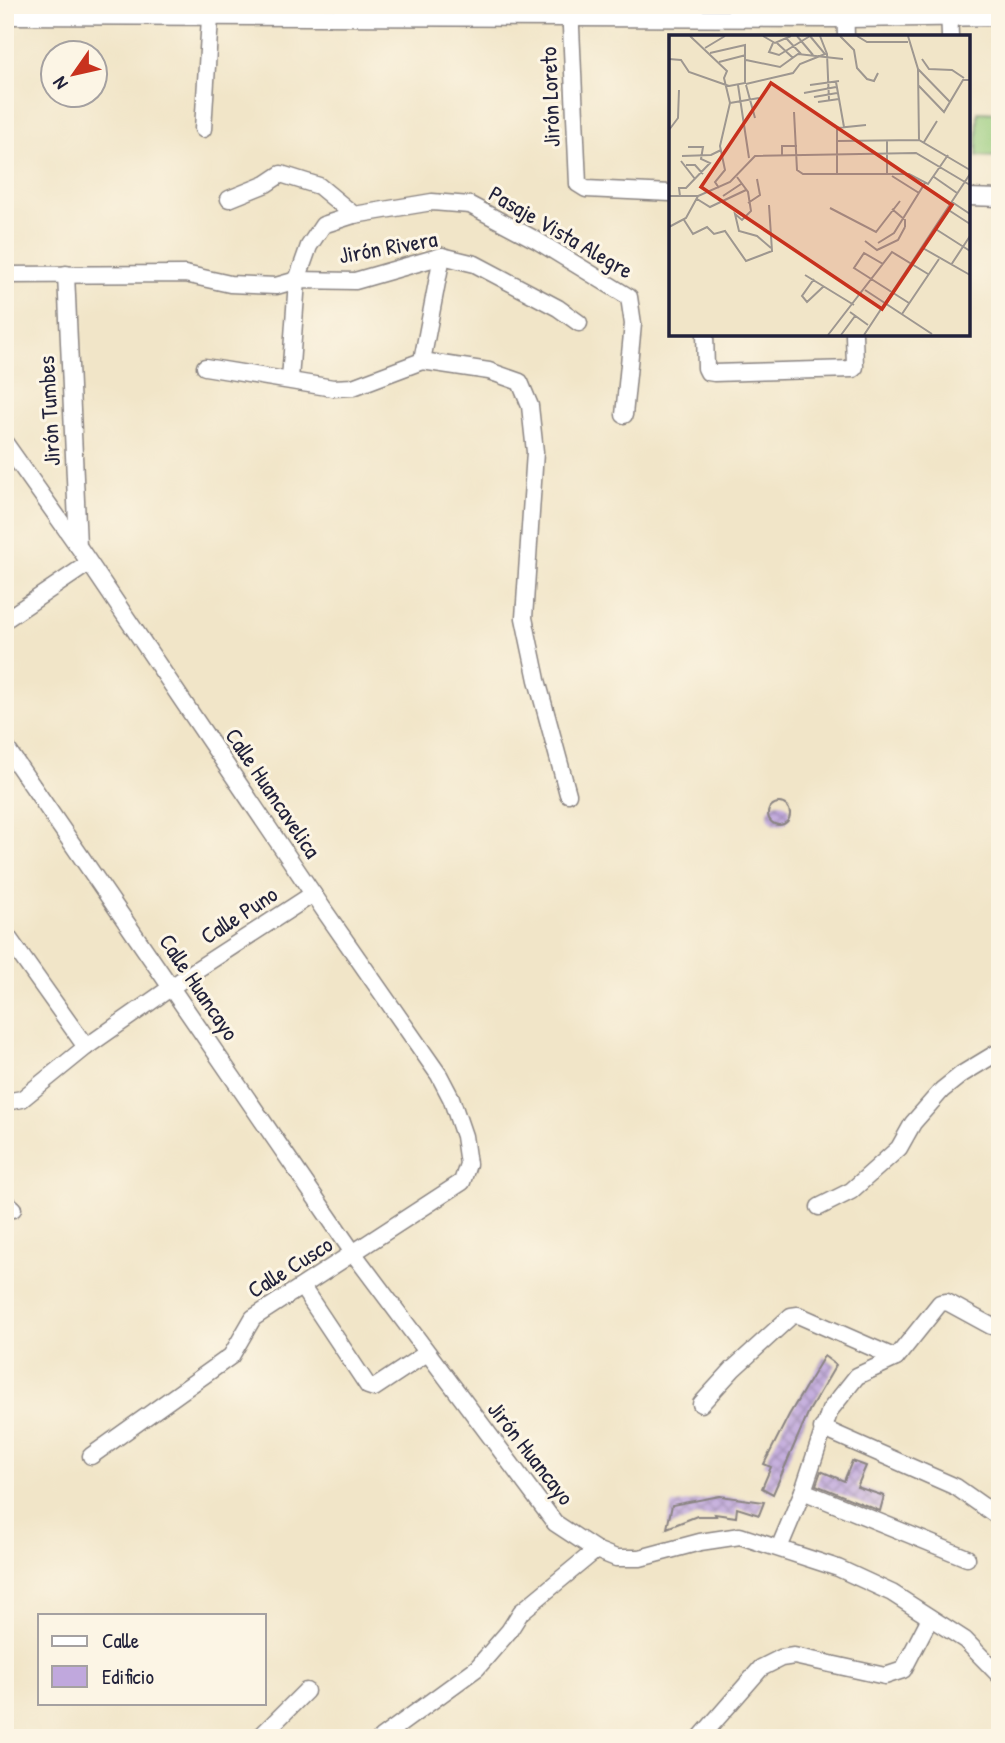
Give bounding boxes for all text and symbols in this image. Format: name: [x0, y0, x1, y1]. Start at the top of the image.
inset map: [669, 35, 970, 336]
north arrow: [38, 38, 108, 108]
street label: Jirón Loreto: [532, 46, 567, 148]
text: N: [46, 72, 74, 95]
street label: Pasaje Vista Alegre: [483, 178, 639, 285]
street label: Jirón Rivera: [336, 223, 439, 270]
street label: Jirón Tumbes: [30, 355, 67, 467]
street label: Calle Huancavelica: [218, 722, 328, 864]
street label: Calle Puno: [194, 878, 283, 951]
street label: Calle Huancayo: [152, 927, 246, 1046]
street label: Calle Cusco: [241, 1228, 338, 1305]
street label: Jirón Huancayo: [481, 1394, 582, 1511]
legend: [38, 1614, 266, 1704]
text: Calle: [102, 1626, 139, 1655]
text: Edificio: [102, 1662, 154, 1691]

